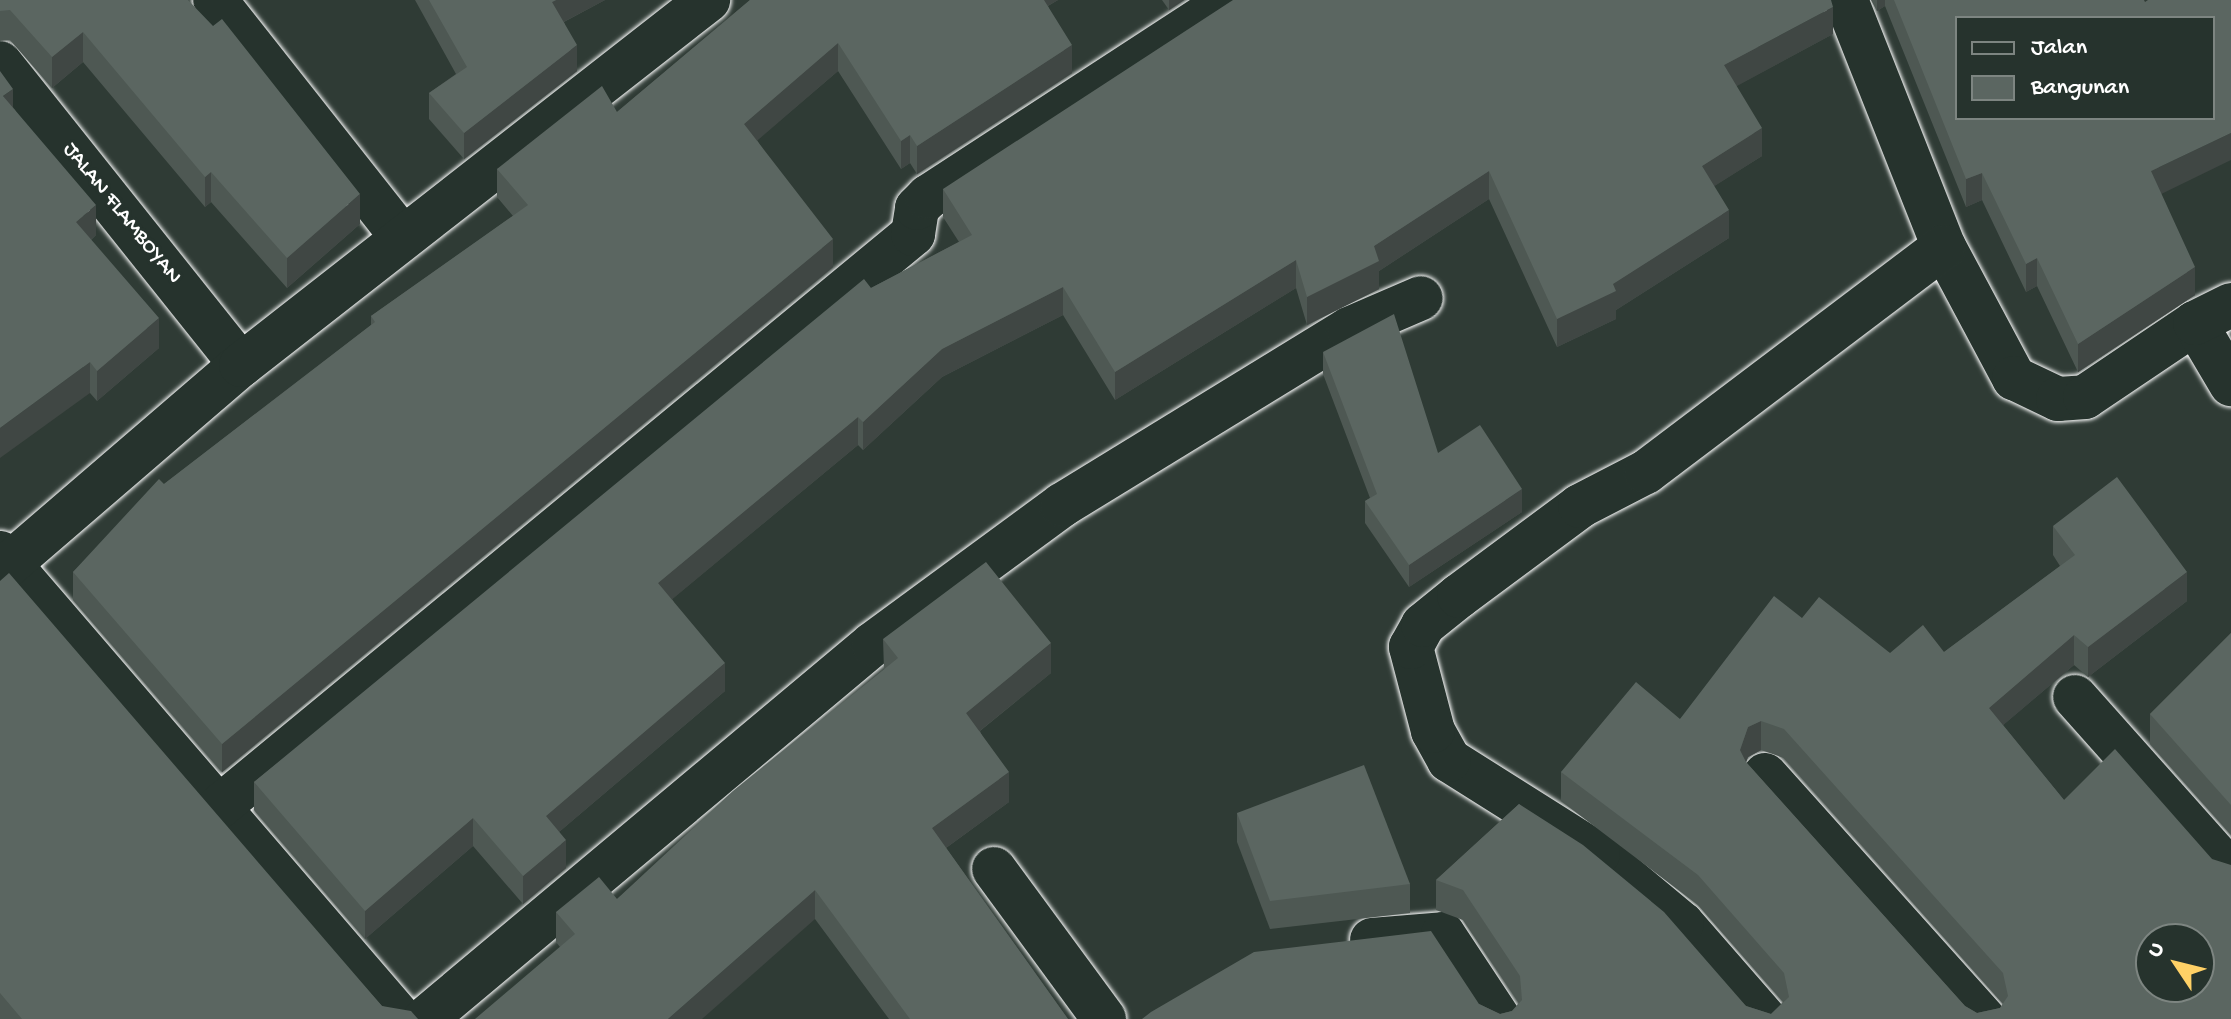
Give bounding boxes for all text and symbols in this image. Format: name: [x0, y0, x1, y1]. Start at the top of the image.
legend: [1955, 16, 2215, 120]
text: Jalan: [2031, 34, 2087, 63]
text: Bangunan: [2031, 74, 2129, 103]
street label: JALAN FLAMBOYAN: [56, 138, 186, 290]
north arrow: [2135, 923, 2215, 1003]
text: U: [2143, 938, 2171, 963]

